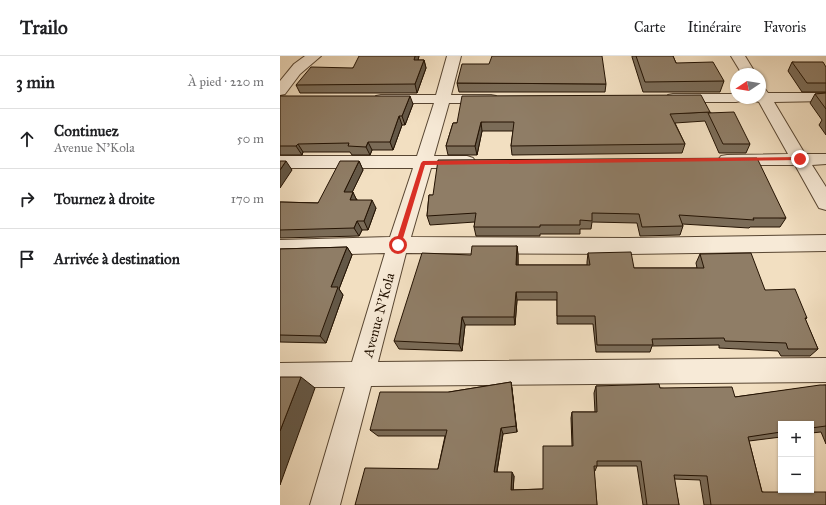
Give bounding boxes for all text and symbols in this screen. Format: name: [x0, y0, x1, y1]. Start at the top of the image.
text: Trailo: [20, 16, 68, 39]
text: Carte: [634, 19, 666, 36]
text: Itinéraire: [688, 19, 741, 36]
text: Favoris: [763, 19, 806, 36]
north arrow: [730, 68, 766, 104]
text: 3 min: [16, 72, 55, 93]
text: À pied · 220 m: [188, 74, 264, 90]
text: Continuez: [54, 122, 119, 140]
icon: ahead: [16, 128, 38, 150]
text: 50 m: [237, 131, 264, 147]
text: Avenue N'Kola: [54, 140, 135, 156]
route end: [791, 150, 809, 168]
icon: right: [16, 188, 38, 210]
text: Tournez à droite: [54, 190, 155, 208]
text: 170 m: [231, 191, 264, 207]
route start: [389, 236, 407, 254]
icon: arrive: [16, 248, 38, 270]
text: Arrivée à destination: [54, 250, 180, 268]
street label: Avenue N'Kola: [359, 271, 398, 360]
map controls: [778, 421, 814, 493]
button: +: [778, 421, 814, 457]
button: −: [778, 457, 814, 493]

